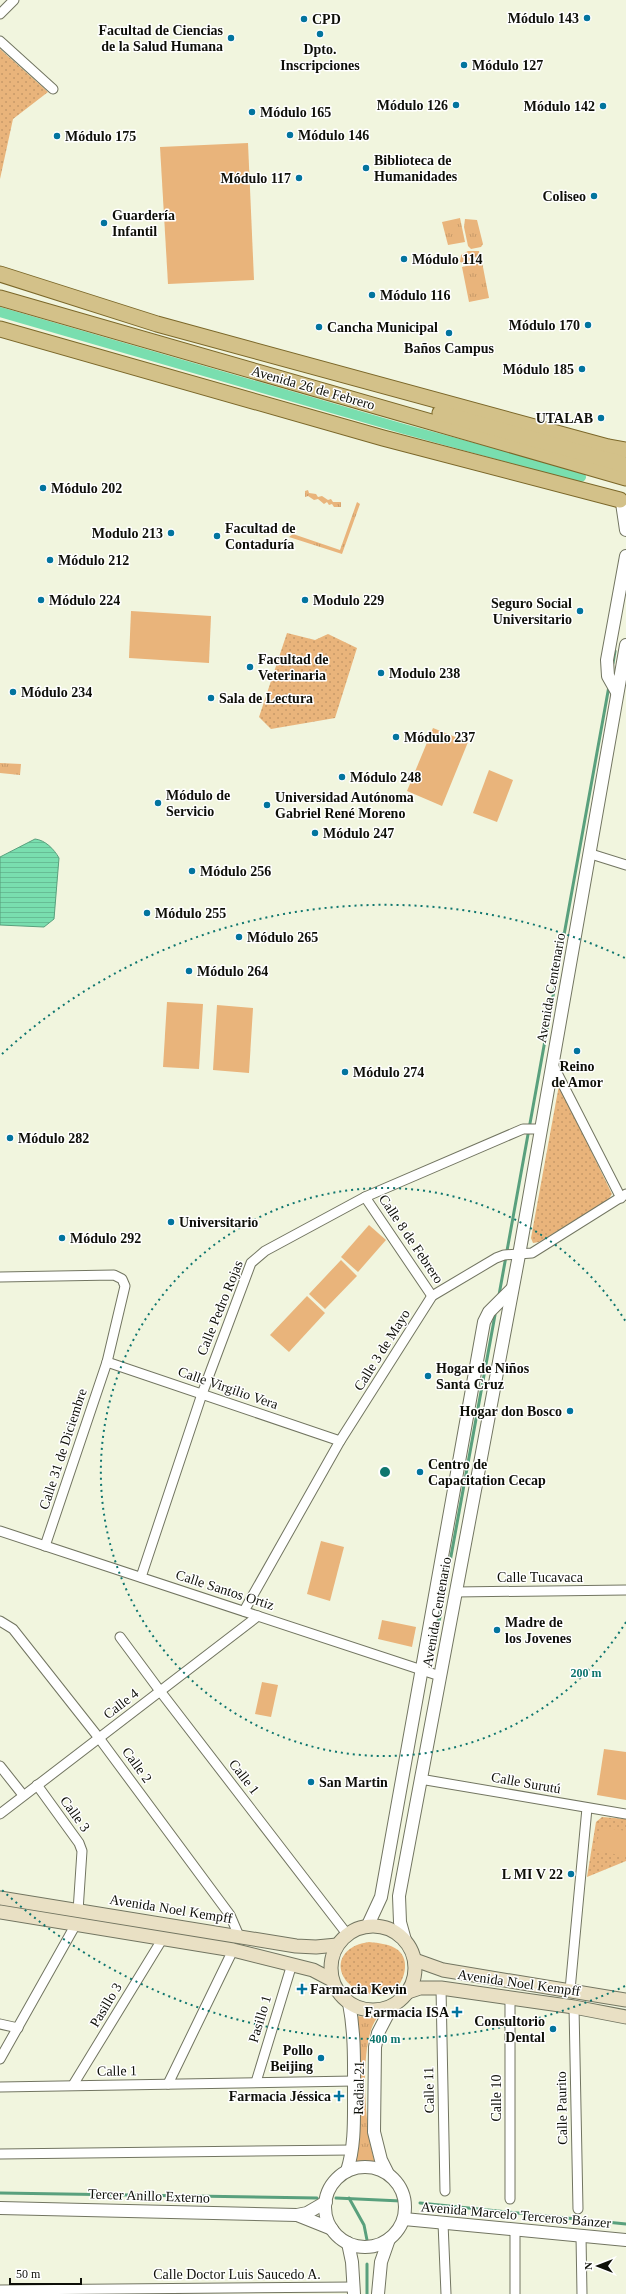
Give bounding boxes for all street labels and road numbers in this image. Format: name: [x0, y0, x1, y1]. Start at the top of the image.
street label: Avenida 26 de Febrero: [250, 363, 376, 413]
street label: Avenida Centenario: [534, 932, 568, 1044]
street label: Calle 8 de Febrero: [376, 1192, 446, 1286]
street label: Calle Pedro Rojas: [194, 1258, 246, 1358]
street label: Calle 3 de Mayo: [351, 1307, 413, 1393]
street label: Calle Virgilio Vera: [176, 1364, 281, 1412]
street label: Calle 31 de Diciembre: [36, 1387, 90, 1511]
street label: Avenida Centenario: [420, 1556, 454, 1668]
street label: Calle Santos Ortiz: [174, 1567, 276, 1613]
street label: Calle Tucavaca: [497, 1570, 584, 1585]
street label: Calle 4: [101, 1686, 141, 1722]
street label: Calle 2: [119, 1744, 155, 1786]
street label: Calle 1: [226, 1757, 262, 1797]
street label: Calle Surutú: [490, 1770, 562, 1796]
street label: Calle 3: [57, 1793, 93, 1835]
street label: Avenida Noel Kempff: [109, 1892, 234, 1926]
street label: Avenida Noel Kempff: [457, 1967, 582, 1999]
street label: Pasillo 3: [87, 1980, 125, 2030]
street label: Pasillo 1: [246, 1994, 274, 2044]
street label: Radial 21: [351, 2061, 367, 2115]
street label: Calle 1: [97, 2063, 137, 2079]
street label: Calle 11: [421, 2067, 437, 2113]
street label: Calle Paurito: [554, 2071, 570, 2145]
street label: Calle 10: [489, 2074, 504, 2122]
street label: Tercer Anillo Externo: [88, 2186, 210, 2206]
street label: Avenida Marcelo Terceros Bánzer: [420, 2199, 612, 2231]
street label: Calle Doctor Luis Saucedo A.: [153, 2267, 321, 2282]

